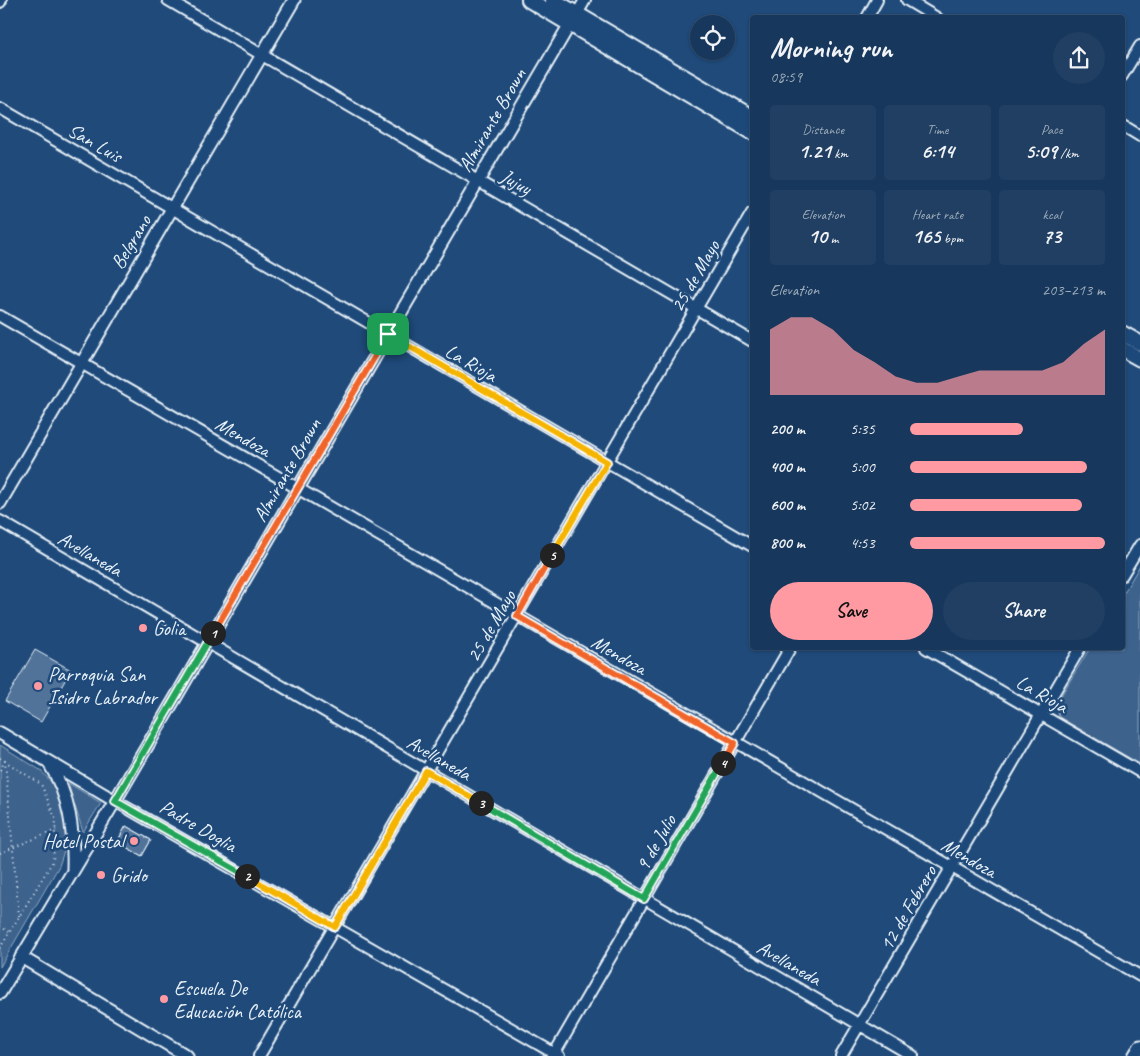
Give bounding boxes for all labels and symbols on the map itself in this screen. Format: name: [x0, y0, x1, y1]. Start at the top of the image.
street label: Almirante Brown: [452, 63, 532, 176]
street label: San Luis: [63, 118, 128, 170]
street label: Jujuy: [495, 163, 537, 201]
street label: Belgrano: [105, 210, 157, 274]
street label: 25 de Mayo: [665, 235, 726, 316]
pin: [367, 313, 409, 355]
street label: La Rioja: [441, 338, 502, 388]
street label: Mendoza: [211, 411, 276, 464]
street label: Almirante Brown: [247, 413, 327, 526]
street label: Avellaneda: [53, 526, 128, 583]
pin: 5: [540, 542, 564, 568]
street label: 25 de Mayo: [461, 585, 522, 666]
place label: Golia: [153, 616, 187, 641]
pin: 1: [200, 620, 226, 646]
marker: Golia: [137, 622, 149, 634]
street label: Mendoza: [587, 629, 652, 682]
place label: Parroquia San Isidro Labrador: [48, 662, 159, 710]
street label: La Rioja: [1012, 669, 1073, 719]
marker: Parroquia San Isidro Labrador: [32, 680, 44, 692]
street label: Avellaneda: [402, 730, 477, 787]
pin: 4: [710, 750, 736, 776]
pin: 3: [468, 790, 494, 816]
street label: Padre Doglia: [155, 794, 243, 859]
street label: 9 de Julio: [630, 810, 682, 876]
place label: Hotel Postal: [43, 829, 128, 854]
street label: Mendoza: [937, 832, 1002, 885]
marker: Hotel Postal: [128, 835, 140, 847]
street label: 12 de Febrero: [874, 860, 943, 955]
place label: Grido: [111, 863, 149, 888]
pin: 2: [234, 864, 260, 888]
marker: Grido: [95, 869, 107, 881]
street label: Avellaneda: [752, 935, 827, 992]
place label: Escuela De Educación Católica: [174, 976, 303, 1024]
marker: Escuela De Educación Católica: [158, 993, 170, 1005]

